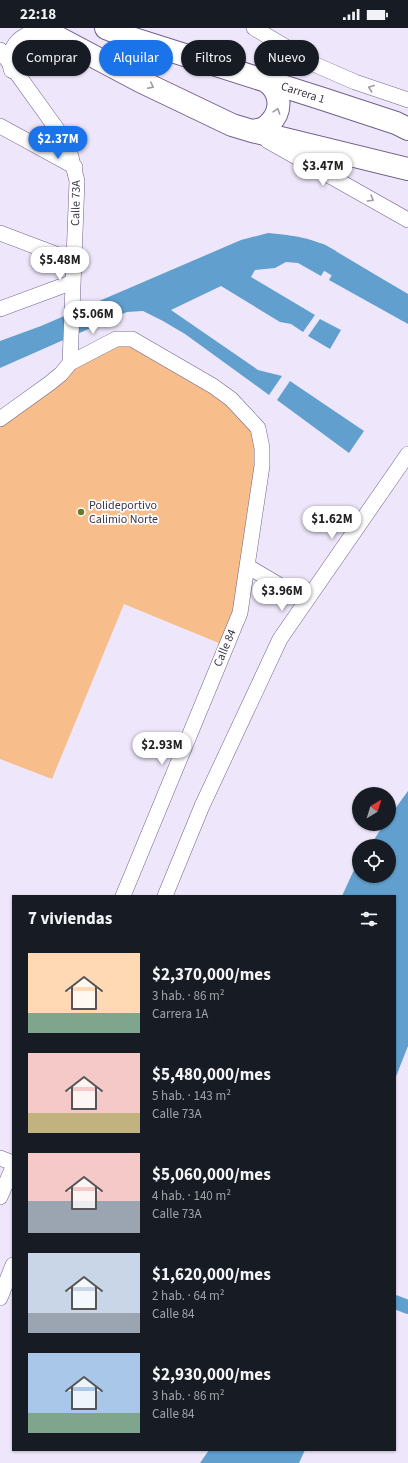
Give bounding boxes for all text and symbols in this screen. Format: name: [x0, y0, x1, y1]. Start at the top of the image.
text: 22:18: [20, 4, 56, 25]
chip: Comprar: [12, 40, 91, 76]
chip: Alquilar: [99, 40, 173, 76]
chip: Filtros: [181, 40, 246, 76]
chip: Nuevo: [254, 40, 319, 76]
street label: Carrera 1: [279, 78, 327, 108]
one-way arrow: [147, 81, 154, 89]
one-way arrow: [368, 84, 375, 92]
one-way arrow: [272, 107, 281, 114]
pin: $2.37M: [25, 126, 91, 160]
text: $2.37M: [37, 130, 79, 148]
pin: $3.47M: [290, 153, 356, 187]
text: $3.47M: [302, 157, 344, 175]
street label: Calle 73A: [67, 179, 85, 226]
one-way arrow: [367, 194, 374, 202]
pin: $5.48M: [27, 247, 93, 281]
text: $5.48M: [39, 251, 81, 269]
pin: $5.06M: [60, 301, 126, 335]
text: $5.06M: [72, 305, 114, 323]
place label: Polideportivo Calimio Norte: [89, 497, 158, 528]
pin: $1.62M: [299, 506, 365, 540]
marker: Polideportivo Calimio Norte: [76, 507, 86, 517]
text: $1.62M: [311, 510, 353, 528]
pin: $3.96M: [249, 578, 315, 612]
text: $3.96M: [261, 582, 303, 600]
street label: Calle 84: [209, 627, 241, 669]
pin: $2.93M: [129, 732, 195, 766]
text: $2.93M: [141, 736, 183, 754]
north arrow: [352, 787, 396, 831]
map controls: [352, 787, 396, 883]
button: locate: [352, 839, 396, 883]
text: 7 viviendas: [28, 907, 112, 931]
icon: filters: [358, 908, 380, 930]
text: $2,370,000/mes: [152, 963, 271, 987]
icon: home: [60, 969, 108, 1017]
text: 3 hab. · 86 m²: [152, 987, 225, 1005]
text: Carrera 1A: [152, 1005, 208, 1023]
text: $5,480,000/mes: [152, 1063, 271, 1087]
icon: home: [60, 1069, 108, 1117]
text: 5 hab. · 143 m²: [152, 1087, 231, 1105]
text: Calle 73A: [152, 1105, 202, 1123]
text: $5,060,000/mes: [152, 1163, 271, 1187]
icon: home: [60, 1169, 108, 1217]
text: 4 hab. · 140 m²: [152, 1187, 231, 1205]
text: Calle 73A: [152, 1205, 202, 1223]
text: $1,620,000/mes: [152, 1263, 271, 1287]
icon: home: [60, 1269, 108, 1317]
text: 2 hab. · 64 m²: [152, 1287, 225, 1305]
text: Calle 84: [152, 1305, 195, 1323]
text: $2,930,000/mes: [152, 1363, 271, 1387]
icon: home: [60, 1369, 108, 1417]
text: 3 hab. · 86 m²: [152, 1387, 225, 1405]
text: Calle 84: [152, 1405, 195, 1423]

